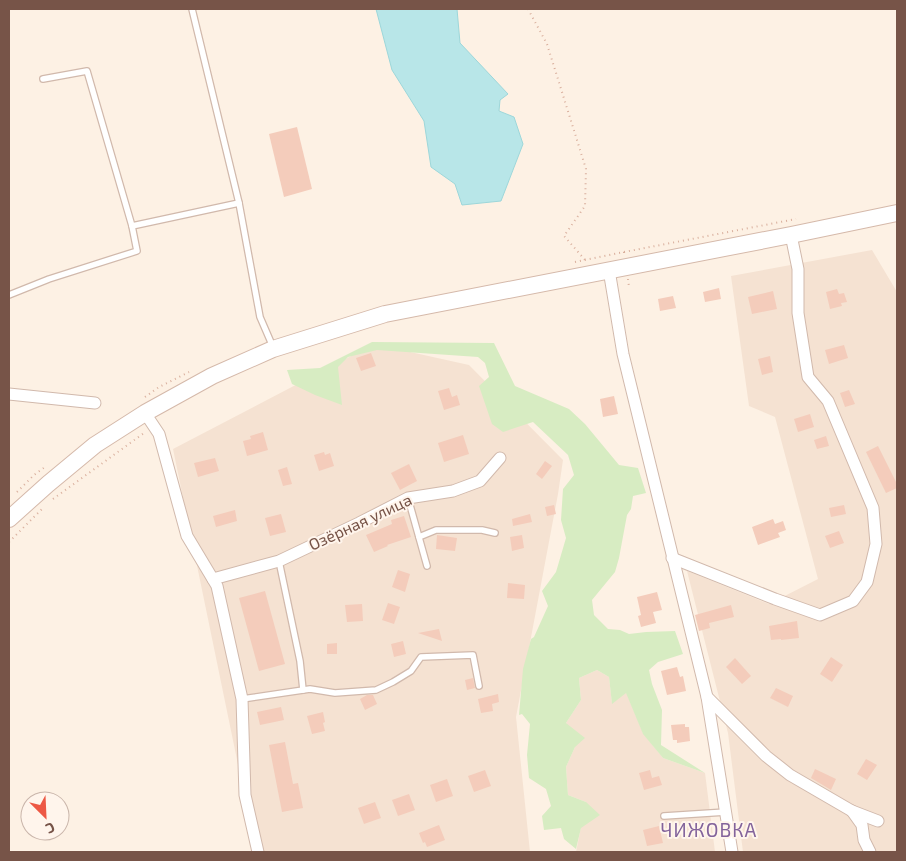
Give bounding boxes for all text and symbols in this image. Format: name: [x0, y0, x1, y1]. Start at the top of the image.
street label: Озёрная улица: [305, 489, 415, 555]
north arrow: [20, 791, 70, 841]
district label: ЧИЖОВКА: [661, 818, 757, 841]
text: С: [43, 819, 58, 838]

